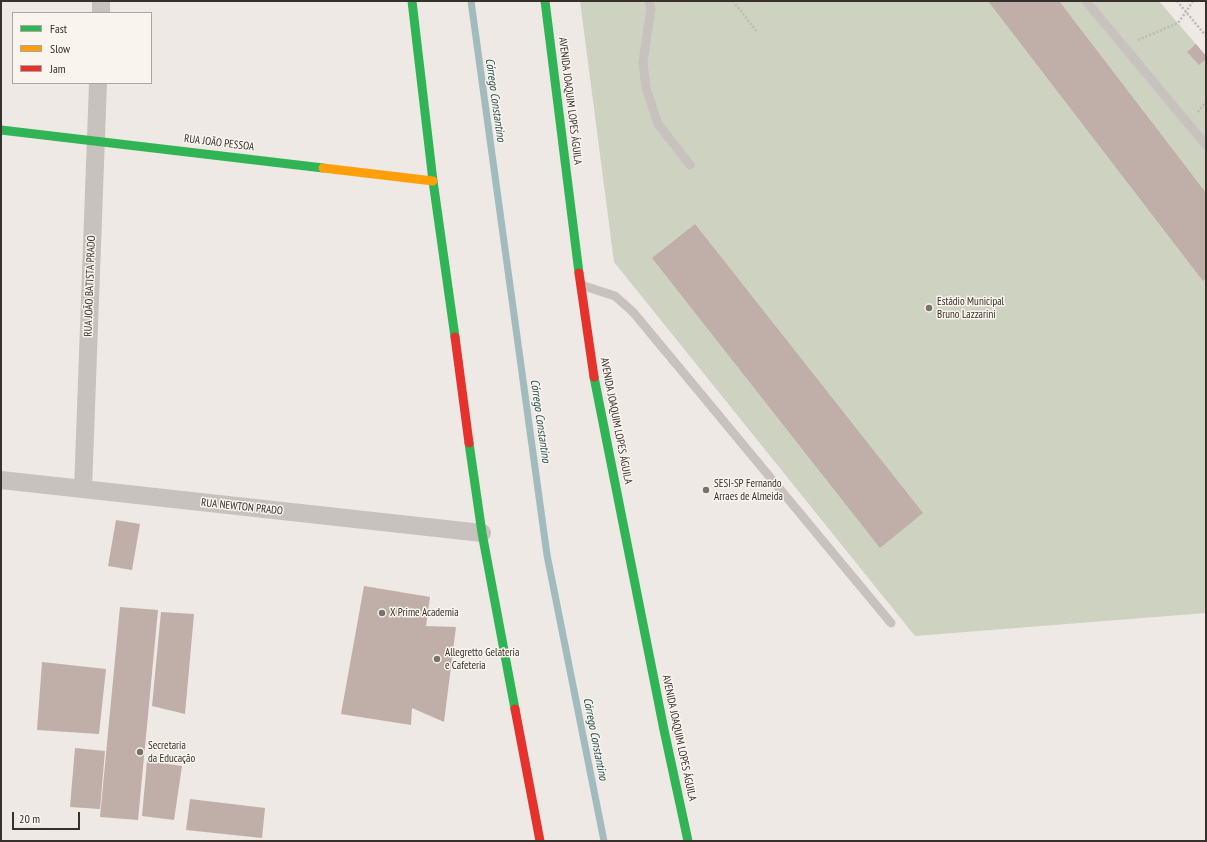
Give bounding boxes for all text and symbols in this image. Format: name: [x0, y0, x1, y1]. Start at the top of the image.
legend: [12, 12, 152, 84]
text: Fast: [50, 21, 67, 36]
street label: AVENIDA JOAQUIM LOPES ÁGUILA: [556, 36, 584, 166]
text: Slow: [50, 41, 70, 56]
water label: Córrego Constantino: [482, 57, 508, 143]
text: Jam: [50, 61, 66, 76]
street label: RUA JOÃO PESSOA: [183, 132, 255, 154]
street label: RUA JOÃO BATISTA PRADO: [82, 235, 98, 337]
place label: Estádio Municipal Bruno Lazzarini: [937, 295, 1004, 321]
marker: Estádio Municipal Bruno Lazzarini: [924, 303, 934, 313]
street label: AVENIDA JOAQUIM LOPES ÁGUILA: [597, 357, 635, 485]
water label: Córrego Constantino: [527, 378, 553, 464]
place label: SESI-SP Fernando Arraes de Almeida: [714, 477, 783, 503]
marker: SESI-SP Fernando Arraes de Almeida: [701, 485, 711, 495]
street label: RUA NEWTON PRADO: [200, 496, 284, 518]
place label: X Prime Academia: [390, 606, 459, 620]
marker: X Prime Academia: [377, 608, 387, 618]
place label: Allegretto Gelateria e Cafeteria: [445, 646, 519, 672]
marker: Allegretto Gelateria e Cafeteria: [432, 654, 442, 664]
street label: AVENIDA JOAQUIM LOPES ÁGUILA: [659, 674, 699, 802]
water label: Córrego Constantino: [580, 696, 610, 782]
place label: Secretaria da Educação: [148, 739, 195, 765]
marker: Secretaria da Educação: [135, 747, 145, 757]
scale bar: [14, 804, 82, 830]
text: 20 m: [19, 811, 40, 826]

